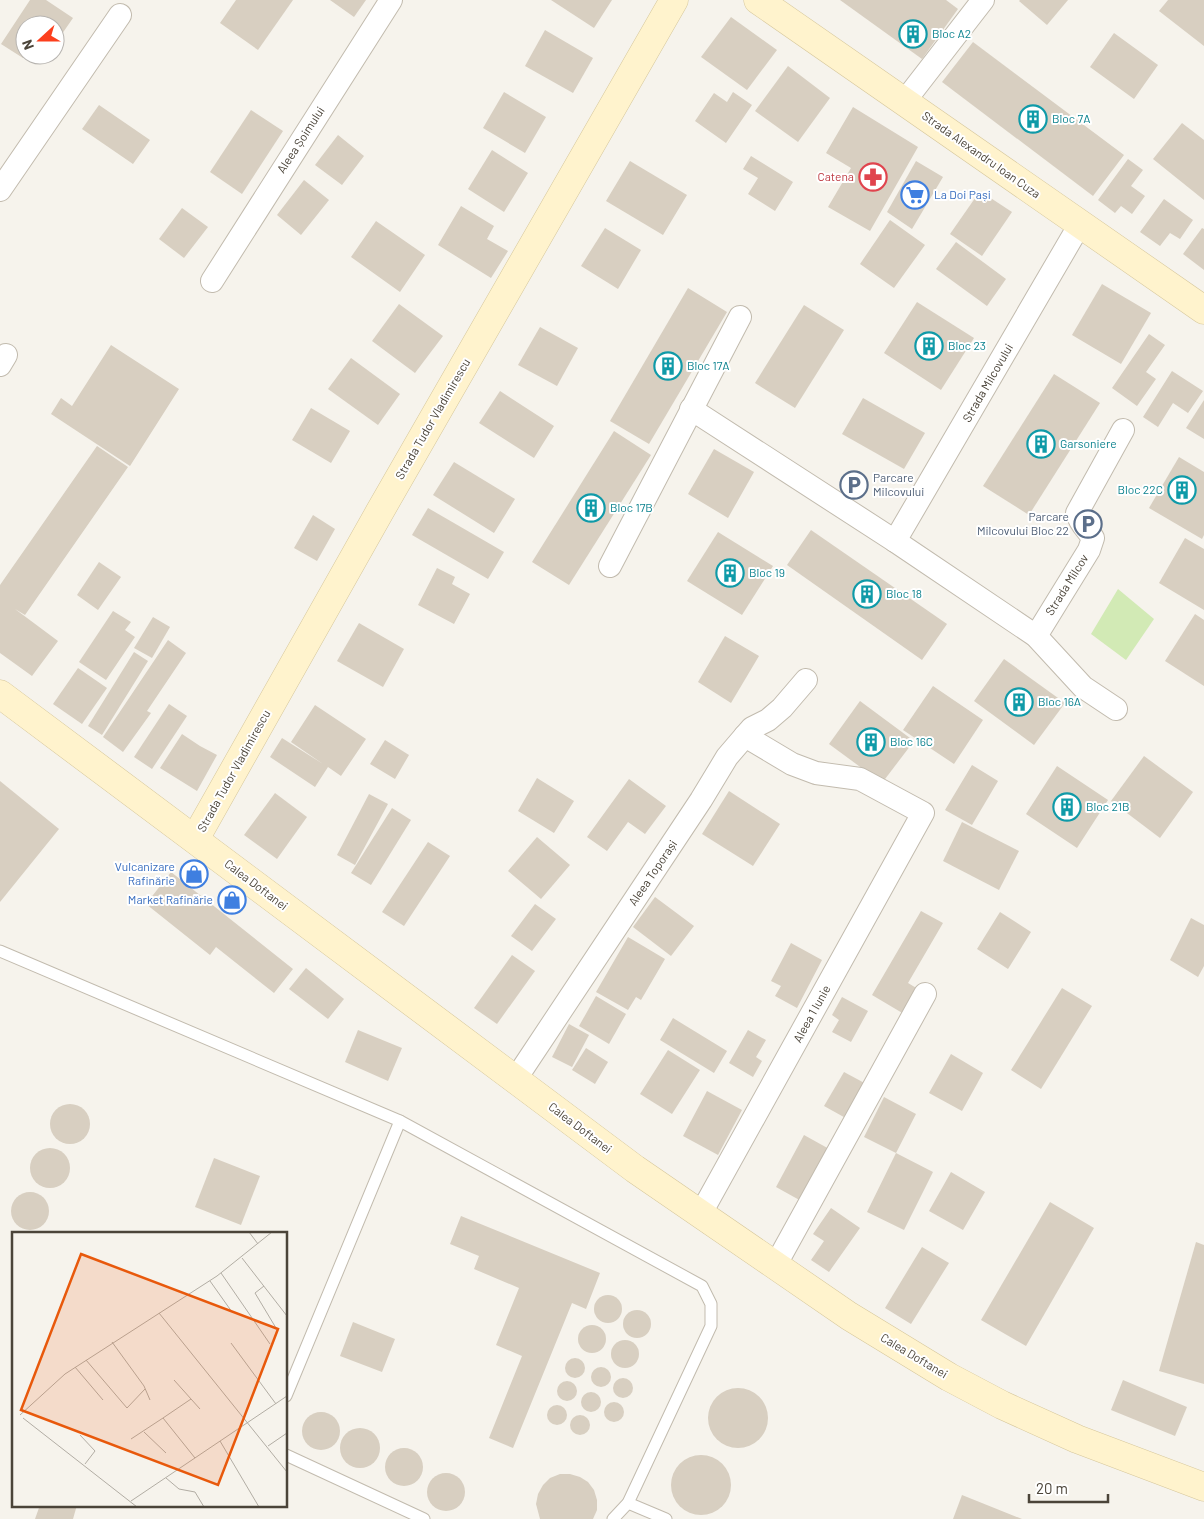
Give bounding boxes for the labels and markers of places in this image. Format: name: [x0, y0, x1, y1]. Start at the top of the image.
building icon: Bloc A2: [898, 19, 928, 49]
place label: Bloc A2: [932, 26, 971, 40]
building icon: Bloc 7A: [1018, 104, 1048, 134]
place label: Bloc 7A: [1052, 111, 1090, 125]
pharmacy icon: Catena: [858, 162, 888, 192]
place label: Catena: [818, 169, 854, 183]
supermarket icon: La Doi Pași: [900, 180, 930, 210]
place label: La Doi Pași: [934, 187, 991, 201]
building icon: Bloc 23: [914, 331, 944, 361]
place label: Bloc 23: [948, 338, 986, 352]
building icon: Bloc 17A: [653, 351, 683, 381]
place label: Bloc 17A: [687, 358, 730, 372]
building icon: Garsoniere: [1026, 429, 1056, 459]
place label: Garsoniere: [1060, 436, 1117, 450]
parking icon: Parcare Milcovului: [839, 470, 869, 500]
place label: Parcare Milcovului: [873, 470, 924, 498]
building icon: Bloc 22C: [1167, 475, 1197, 505]
place label: Bloc 22C: [1117, 482, 1163, 496]
building icon: Bloc 17B: [576, 493, 606, 523]
place label: Bloc 17B: [610, 500, 653, 514]
place label: Parcare Milcovului Bloc 22: [977, 509, 1069, 537]
parking icon: Parcare Milcovului Bloc 22: [1073, 509, 1103, 539]
building icon: Bloc 19: [715, 558, 745, 588]
place label: Bloc 19: [749, 565, 785, 579]
building icon: Bloc 18: [852, 579, 882, 609]
place label: Bloc 18: [886, 586, 922, 600]
building icon: Bloc 16A: [1004, 687, 1034, 717]
place label: Bloc 16A: [1038, 694, 1081, 708]
building icon: Bloc 16C: [856, 727, 886, 757]
place label: Bloc 16C: [890, 734, 933, 748]
building icon: Bloc 21B: [1052, 792, 1082, 822]
place label: Bloc 21B: [1086, 799, 1129, 813]
place label: Vulcanizare Rafinărie: [115, 859, 175, 887]
shop icon: Vulcanizare Rafinărie: [179, 859, 209, 889]
shop icon: Market Rafinărie: [217, 885, 247, 915]
place label: Market Rafinărie: [128, 892, 213, 906]

